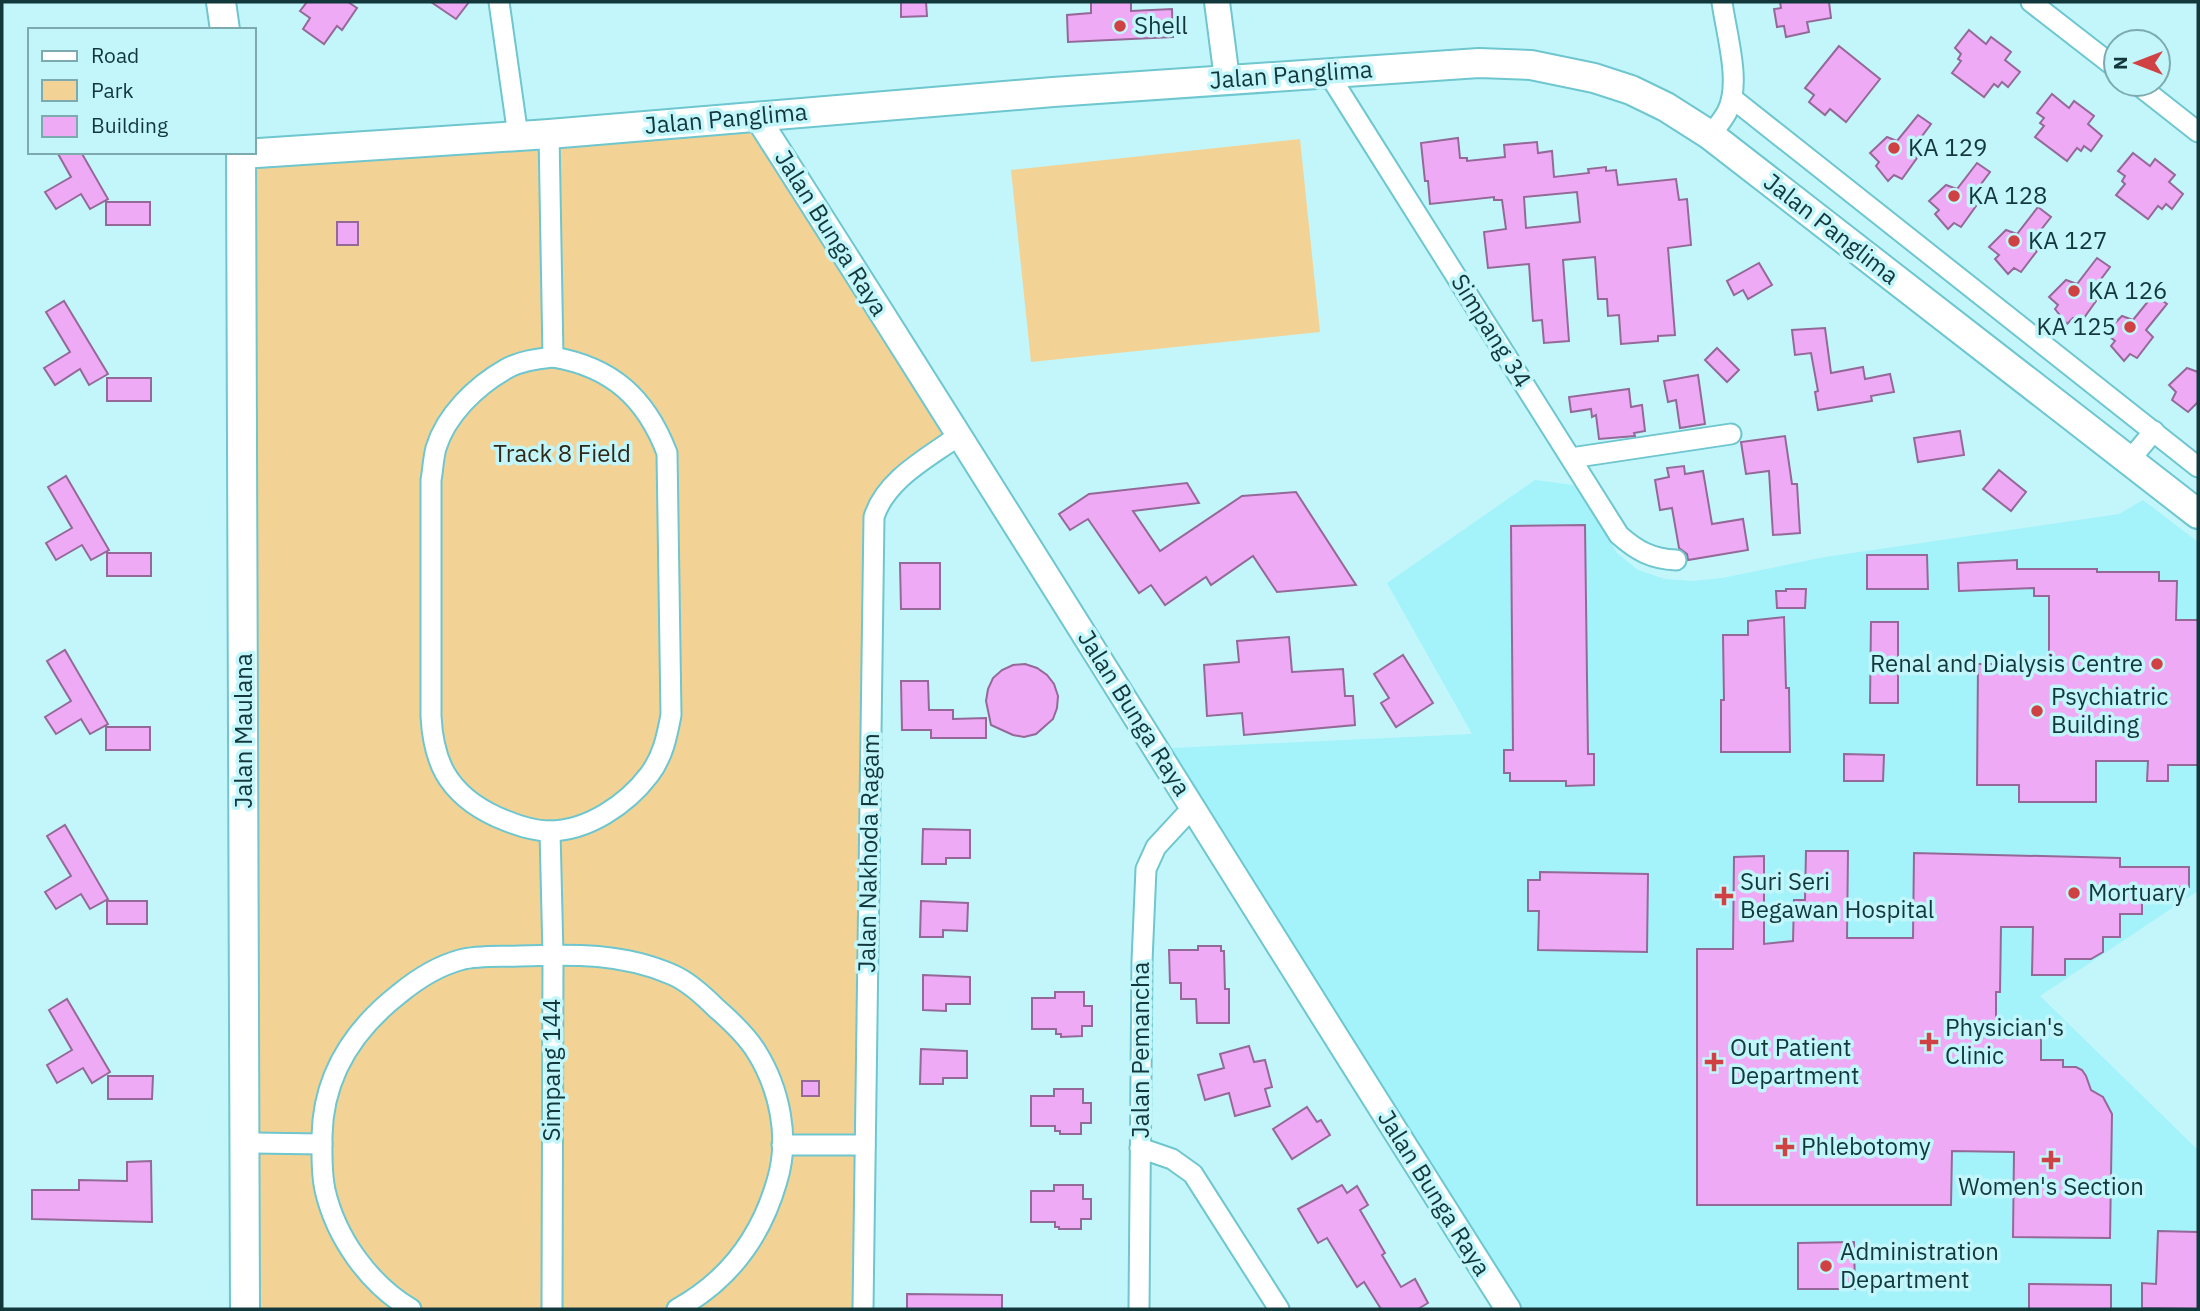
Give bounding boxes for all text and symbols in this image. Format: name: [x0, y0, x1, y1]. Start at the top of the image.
place label: Shell: [1134, 9, 1188, 41]
marker: Shell: [1112, 18, 1128, 34]
legend: [28, 28, 256, 154]
north arrow: [2102, 28, 2172, 98]
text: Road: [91, 41, 139, 69]
street label: Jalan Panglima: [1208, 52, 1374, 96]
text: N: [2108, 56, 2132, 70]
text: Park: [91, 76, 134, 104]
street label: Jalan Panglima: [643, 95, 809, 141]
text: Building: [91, 111, 168, 139]
place label: KA 129: [1908, 131, 1987, 163]
marker: KA 129: [1886, 140, 1902, 156]
street label: Jalan Bunga Raya: [768, 143, 896, 322]
street label: Jalan Panglima: [1757, 165, 1906, 291]
place label: KA 128: [1968, 179, 2047, 211]
marker: KA 128: [1946, 188, 1962, 204]
place label: KA 127: [2028, 224, 2107, 256]
marker: KA 127: [2006, 233, 2022, 249]
street label: Simpang 34: [1444, 268, 1539, 393]
place label: KA 126: [2088, 274, 2167, 306]
marker: KA 126: [2066, 283, 2082, 299]
place label: KA 125: [2037, 310, 2116, 342]
marker: KA 125: [2122, 319, 2138, 335]
park label: Track 8 Field: [493, 437, 631, 469]
street label: Jalan Bunga Raya: [1071, 623, 1199, 802]
place label: Renal and Dialysis Centre: [1870, 647, 2143, 679]
street label: Jalan Maulana: [227, 653, 259, 809]
marker: Renal and Dialysis Centre: [2149, 656, 2165, 672]
place label: Psychiatric Building: [2051, 680, 2168, 740]
marker: Psychiatric Building: [2029, 703, 2045, 719]
street label: Jalan Nakhoda Ragam: [850, 733, 886, 973]
place label: Suri Seri Begawan Hospital: [1740, 865, 1934, 925]
place label: Mortuary: [2088, 876, 2186, 908]
marker: Mortuary: [2066, 885, 2082, 901]
marker: Suri Seri Begawan Hospital: [1714, 886, 1734, 906]
street label: Jalan Pemancha: [1124, 961, 1156, 1138]
street label: Simpang 144: [535, 999, 567, 1141]
place label: Physician's Clinic: [1945, 1011, 2064, 1071]
place label: Out Patient Department: [1730, 1031, 1860, 1091]
marker: Physician's Clinic: [1919, 1032, 1939, 1052]
marker: Out Patient Department: [1704, 1052, 1724, 1072]
street label: Jalan Bunga Raya: [1371, 1103, 1499, 1282]
place label: Phlebotomy: [1801, 1130, 1931, 1162]
marker: Phlebotomy: [1775, 1137, 1795, 1157]
marker: Women's Section: [2041, 1150, 2061, 1170]
place label: Women's Section: [1958, 1170, 2144, 1202]
place label: Administration Department: [1840, 1235, 1999, 1295]
marker: Administration Department: [1818, 1258, 1834, 1274]

